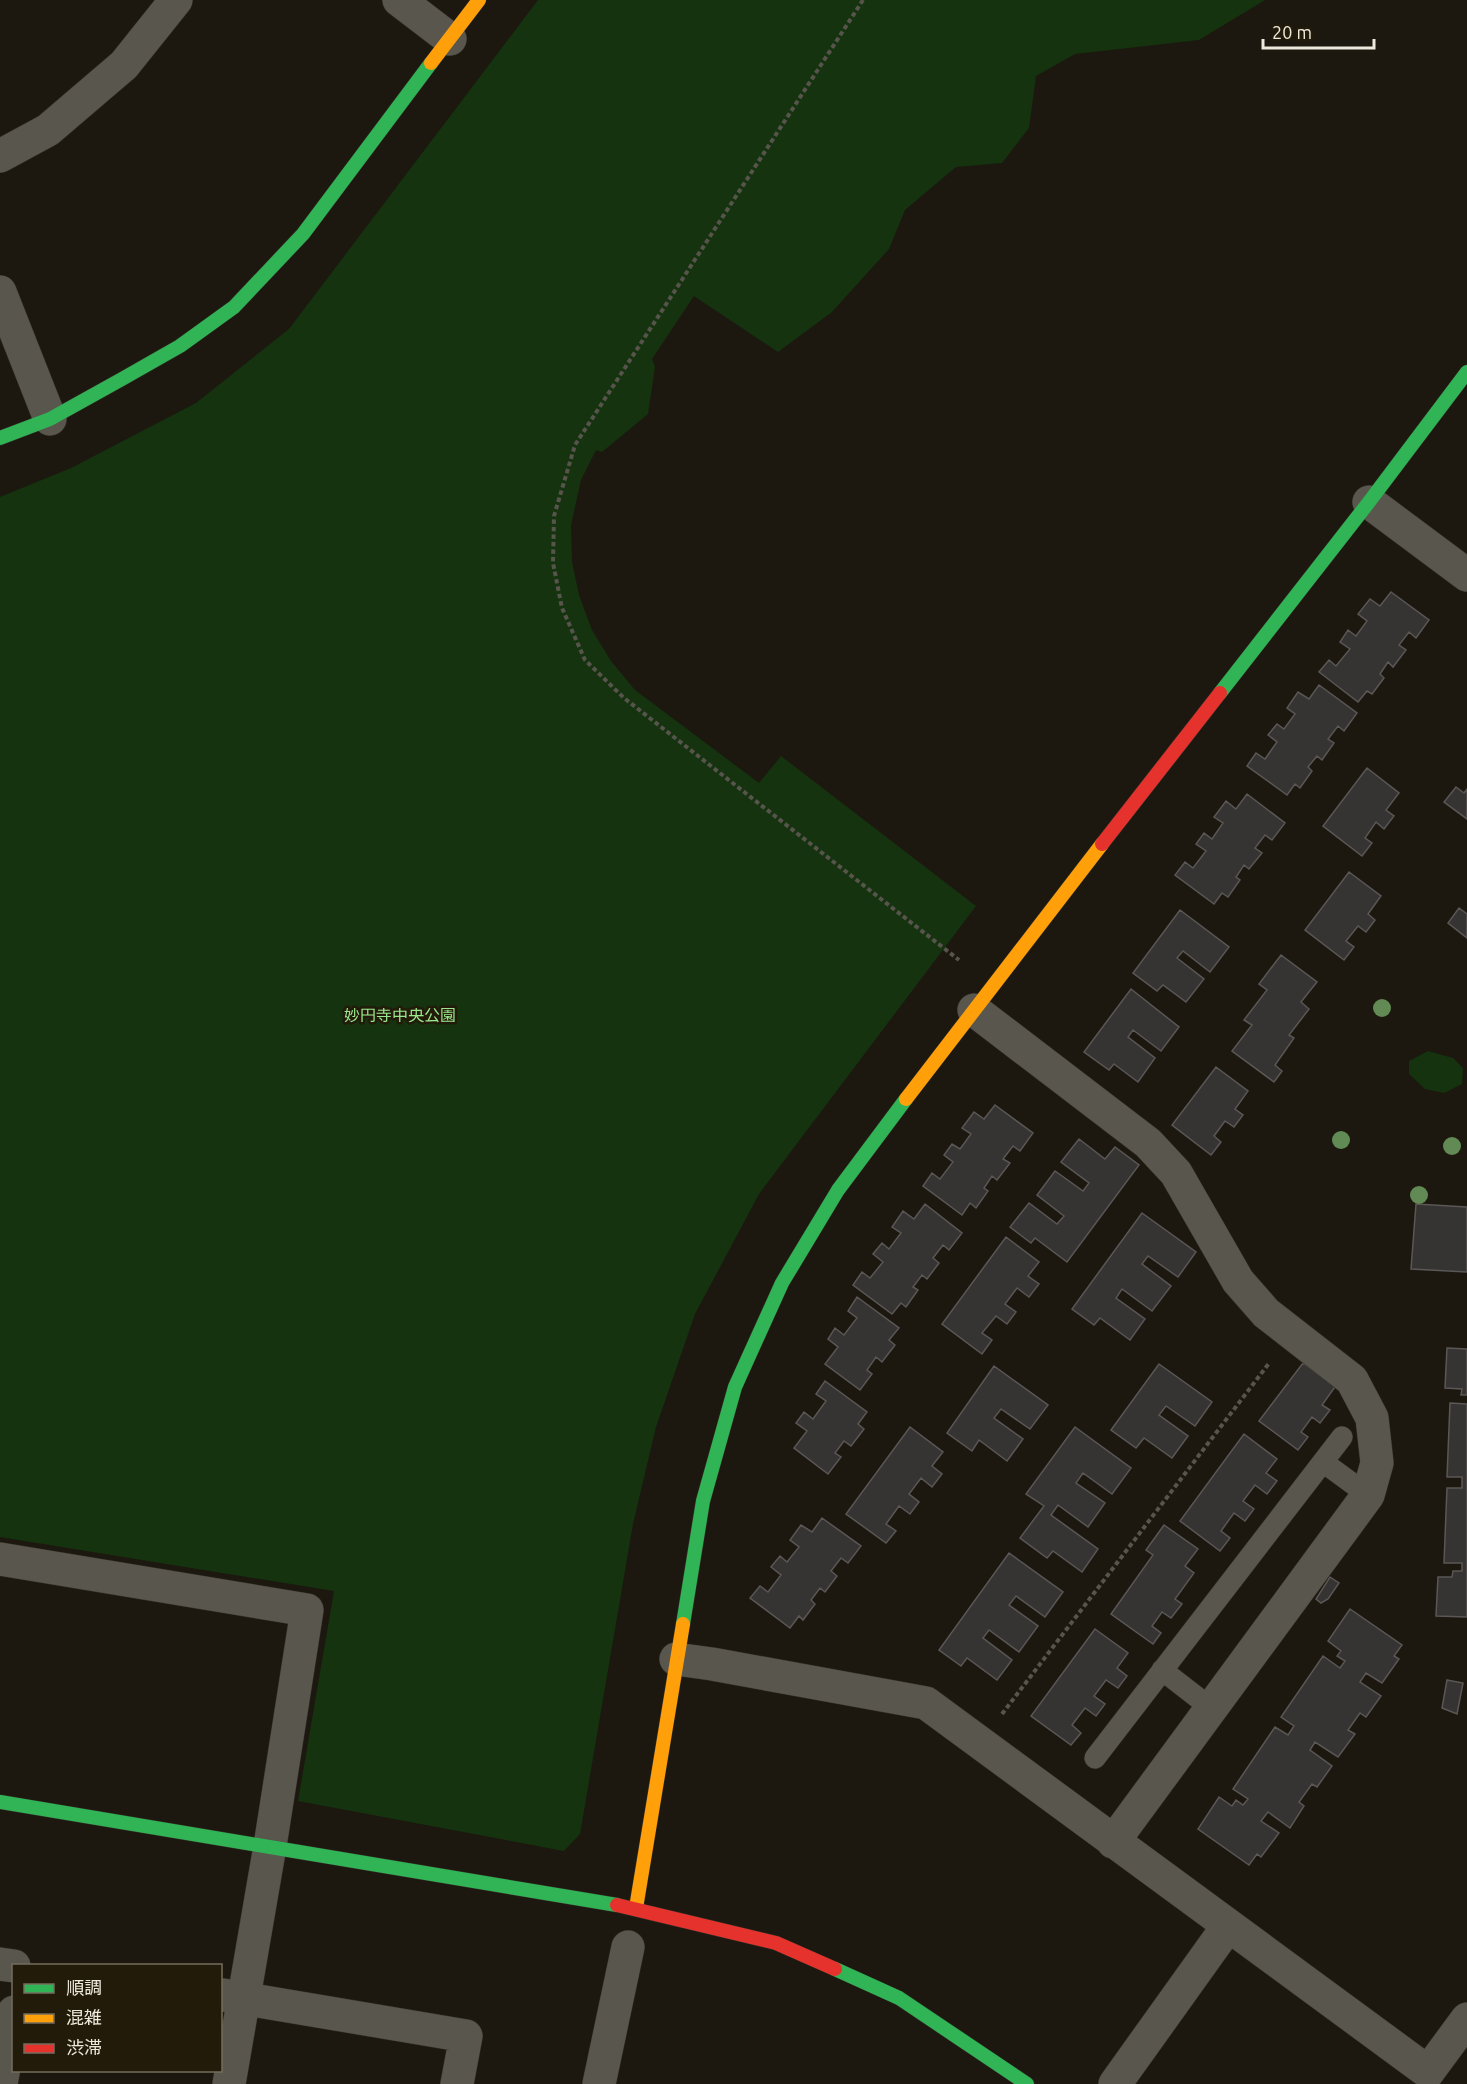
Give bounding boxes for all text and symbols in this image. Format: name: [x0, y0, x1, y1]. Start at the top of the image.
scale bar: [1263, 12, 1374, 50]
text: 20 m: [1272, 22, 1312, 42]
park label: 妙円寺中央公園: [344, 1006, 456, 1024]
legend: [12, 1964, 222, 2072]
text: 順調: [66, 1977, 102, 1997]
text: 混雑: [66, 2007, 102, 2027]
text: 渋滞: [66, 2037, 102, 2057]

